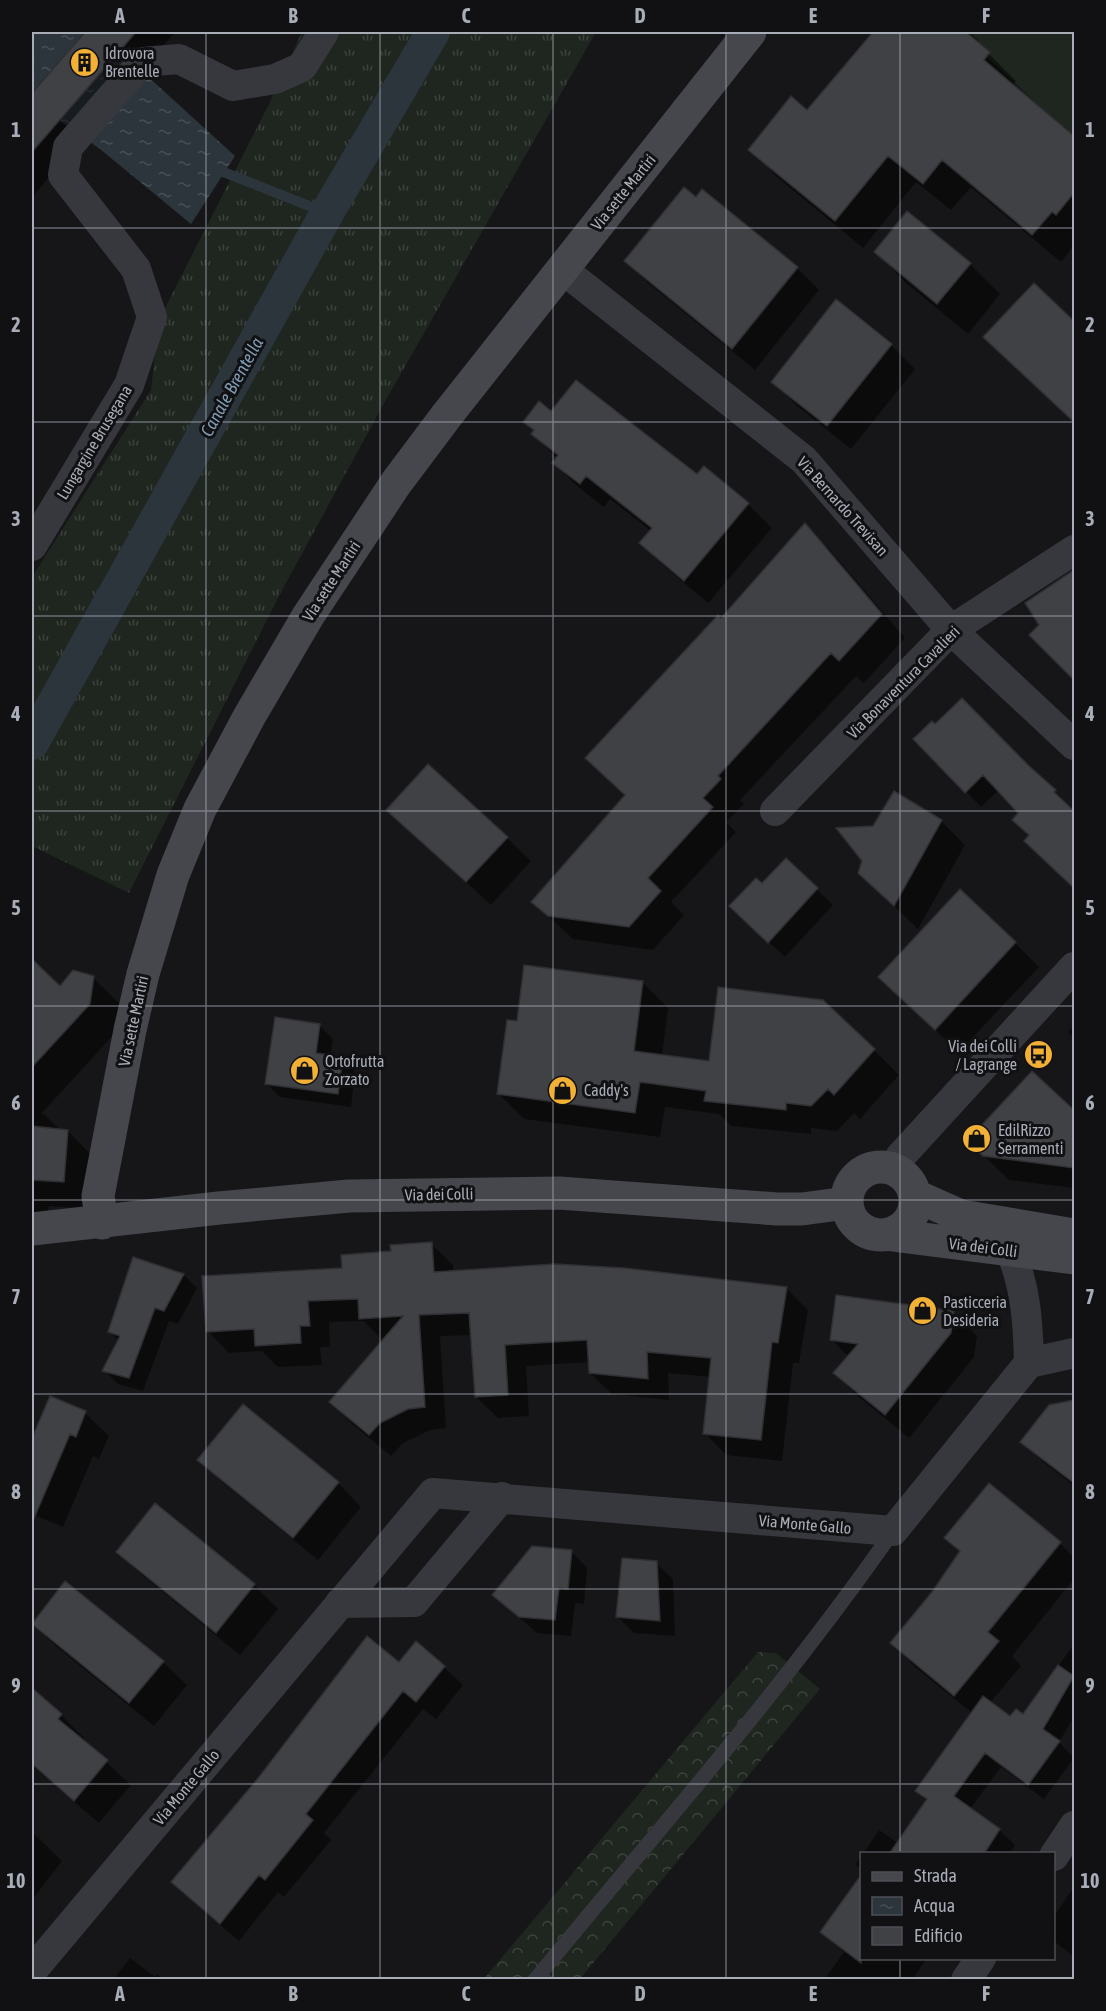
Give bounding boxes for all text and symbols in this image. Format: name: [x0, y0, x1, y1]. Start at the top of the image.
text: A: [114, 4, 125, 27]
text: B: [288, 4, 298, 27]
text: C: [462, 4, 471, 27]
text: D: [634, 4, 646, 27]
text: E: [809, 4, 818, 27]
text: F: [982, 4, 990, 27]
place label: Idrovora Brentelle: [105, 44, 160, 80]
building icon: Idrovora Brentelle: [68, 46, 100, 78]
text: 1: [11, 118, 21, 141]
text: 1: [1085, 118, 1095, 141]
street label: Via sette Martiri: [587, 151, 659, 233]
text: 2: [11, 313, 21, 336]
text: 2: [1085, 313, 1095, 336]
water label: Canale Brentella: [196, 333, 268, 440]
street label: Lungargine Brusegana: [53, 382, 136, 503]
street label: Via Bernardo Trevisan: [794, 453, 892, 559]
text: 3: [11, 507, 21, 530]
text: 3: [1085, 507, 1095, 530]
street label: Via sette Martiri: [298, 538, 364, 624]
street label: Via Bonaventura Cavalieri: [843, 622, 963, 742]
text: 4: [10, 702, 21, 725]
text: 4: [1084, 702, 1095, 725]
text: 5: [11, 896, 21, 919]
text: 5: [1085, 896, 1095, 919]
street label: Via sette Martiri: [115, 974, 151, 1068]
place label: Via dei Colli / Lagrange: [948, 1037, 1017, 1074]
bus stop icon: Via dei Colli / Lagrange: [1022, 1039, 1054, 1071]
place label: Ortofrutta Zorzato: [325, 1052, 384, 1088]
shop icon: Ortofrutta Zorzato: [288, 1054, 320, 1086]
shop icon: Caddy's: [547, 1074, 579, 1106]
place label: Caddy's: [584, 1081, 629, 1100]
text: 6: [11, 1091, 21, 1114]
text: 6: [1085, 1091, 1095, 1114]
place label: EdilRizzo Serramenti: [998, 1121, 1063, 1157]
shop icon: EdilRizzo Serramenti: [961, 1123, 993, 1155]
street label: Via dei Colli: [404, 1184, 474, 1204]
street label: Via dei Colli: [948, 1234, 1018, 1260]
text: 7: [11, 1285, 21, 1308]
text: 7: [1085, 1285, 1095, 1308]
place label: Pasticceria Desideria: [943, 1293, 1007, 1329]
shop icon: Pasticceria Desideria: [906, 1295, 938, 1327]
text: 8: [11, 1480, 21, 1503]
text: 8: [1085, 1480, 1095, 1503]
street label: Via Monte Gallo: [758, 1511, 852, 1537]
text: 9: [11, 1674, 21, 1697]
text: 9: [1085, 1674, 1095, 1697]
street label: Via Monte Gallo: [149, 1746, 223, 1828]
legend: [860, 1852, 1055, 1960]
text: Strada: [914, 1865, 957, 1886]
text: 10: [7, 1869, 25, 1892]
text: 10: [1081, 1869, 1099, 1892]
text: Acqua: [914, 1895, 955, 1916]
text: Edificio: [914, 1925, 963, 1946]
text: A: [114, 1982, 125, 2005]
text: B: [288, 1982, 298, 2005]
text: C: [462, 1982, 471, 2005]
text: D: [634, 1982, 646, 2005]
text: E: [809, 1982, 818, 2005]
text: F: [982, 1982, 990, 2005]

